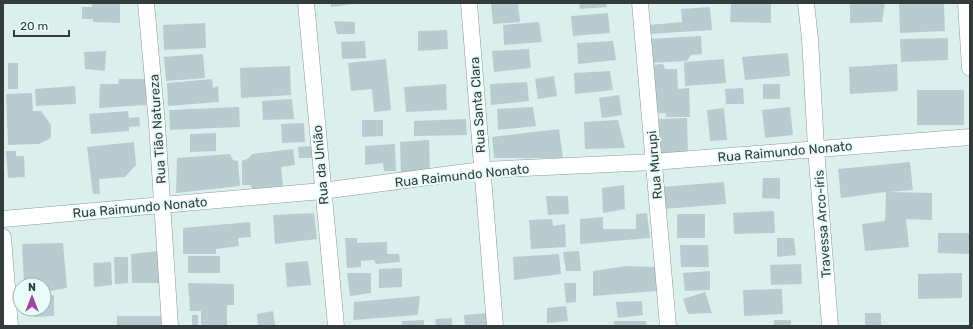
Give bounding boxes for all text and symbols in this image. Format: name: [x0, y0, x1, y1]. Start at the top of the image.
scale bar: [14, 12, 69, 38]
text: 20 m: [20, 19, 48, 33]
street label: Rua Santa Clara: [467, 56, 488, 153]
street label: Rua Tião Natureza: [146, 74, 169, 184]
street label: Rua da União: [310, 125, 331, 205]
street label: Rua Murupi: [644, 130, 665, 200]
street label: Rua Raimundo Nonato: [717, 138, 853, 165]
street label: Rua Raimundo Nonato: [394, 161, 530, 190]
street label: Travessa Arco-íris: [811, 169, 834, 278]
street label: Rua Raimundo Nonato: [72, 194, 208, 221]
north arrow: [12, 277, 52, 317]
text: N: [28, 281, 36, 294]

